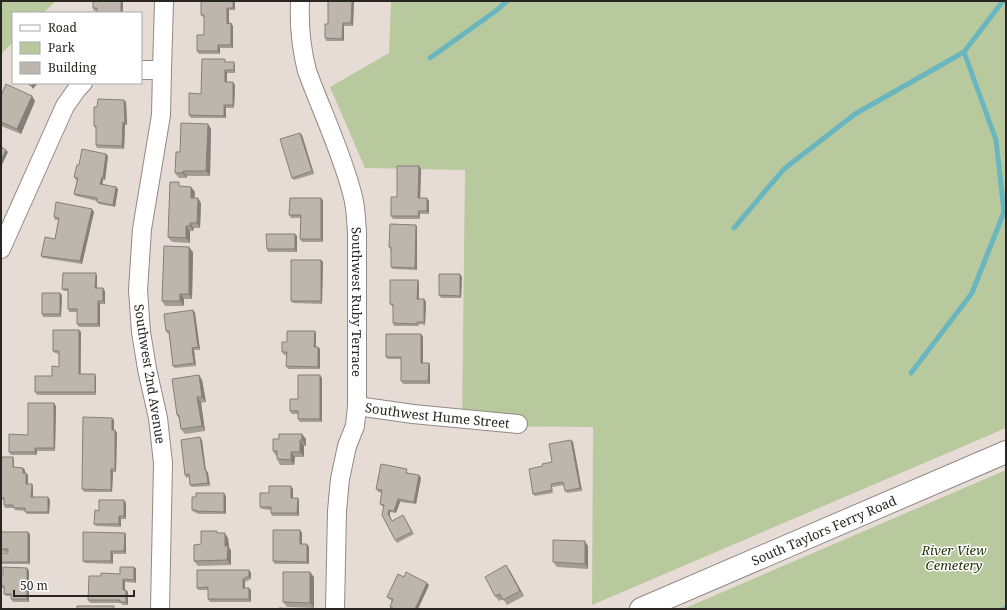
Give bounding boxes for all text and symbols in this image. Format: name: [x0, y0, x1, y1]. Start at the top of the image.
legend: [12, 12, 142, 84]
text: Road: [48, 19, 78, 36]
text: Park: [48, 39, 76, 56]
text: Building: [48, 59, 97, 76]
street label: Southwest Ruby Terrace: [348, 226, 366, 377]
street label: Southwest 2nd Avenue: [130, 303, 170, 445]
street label: Southwest Hume Street: [364, 398, 511, 432]
street label: South Taylors Ferry Road: [748, 491, 899, 570]
park label: River View Cemetery: [920, 541, 987, 574]
scale bar: [14, 572, 134, 598]
text: 50 m: [20, 577, 48, 594]

